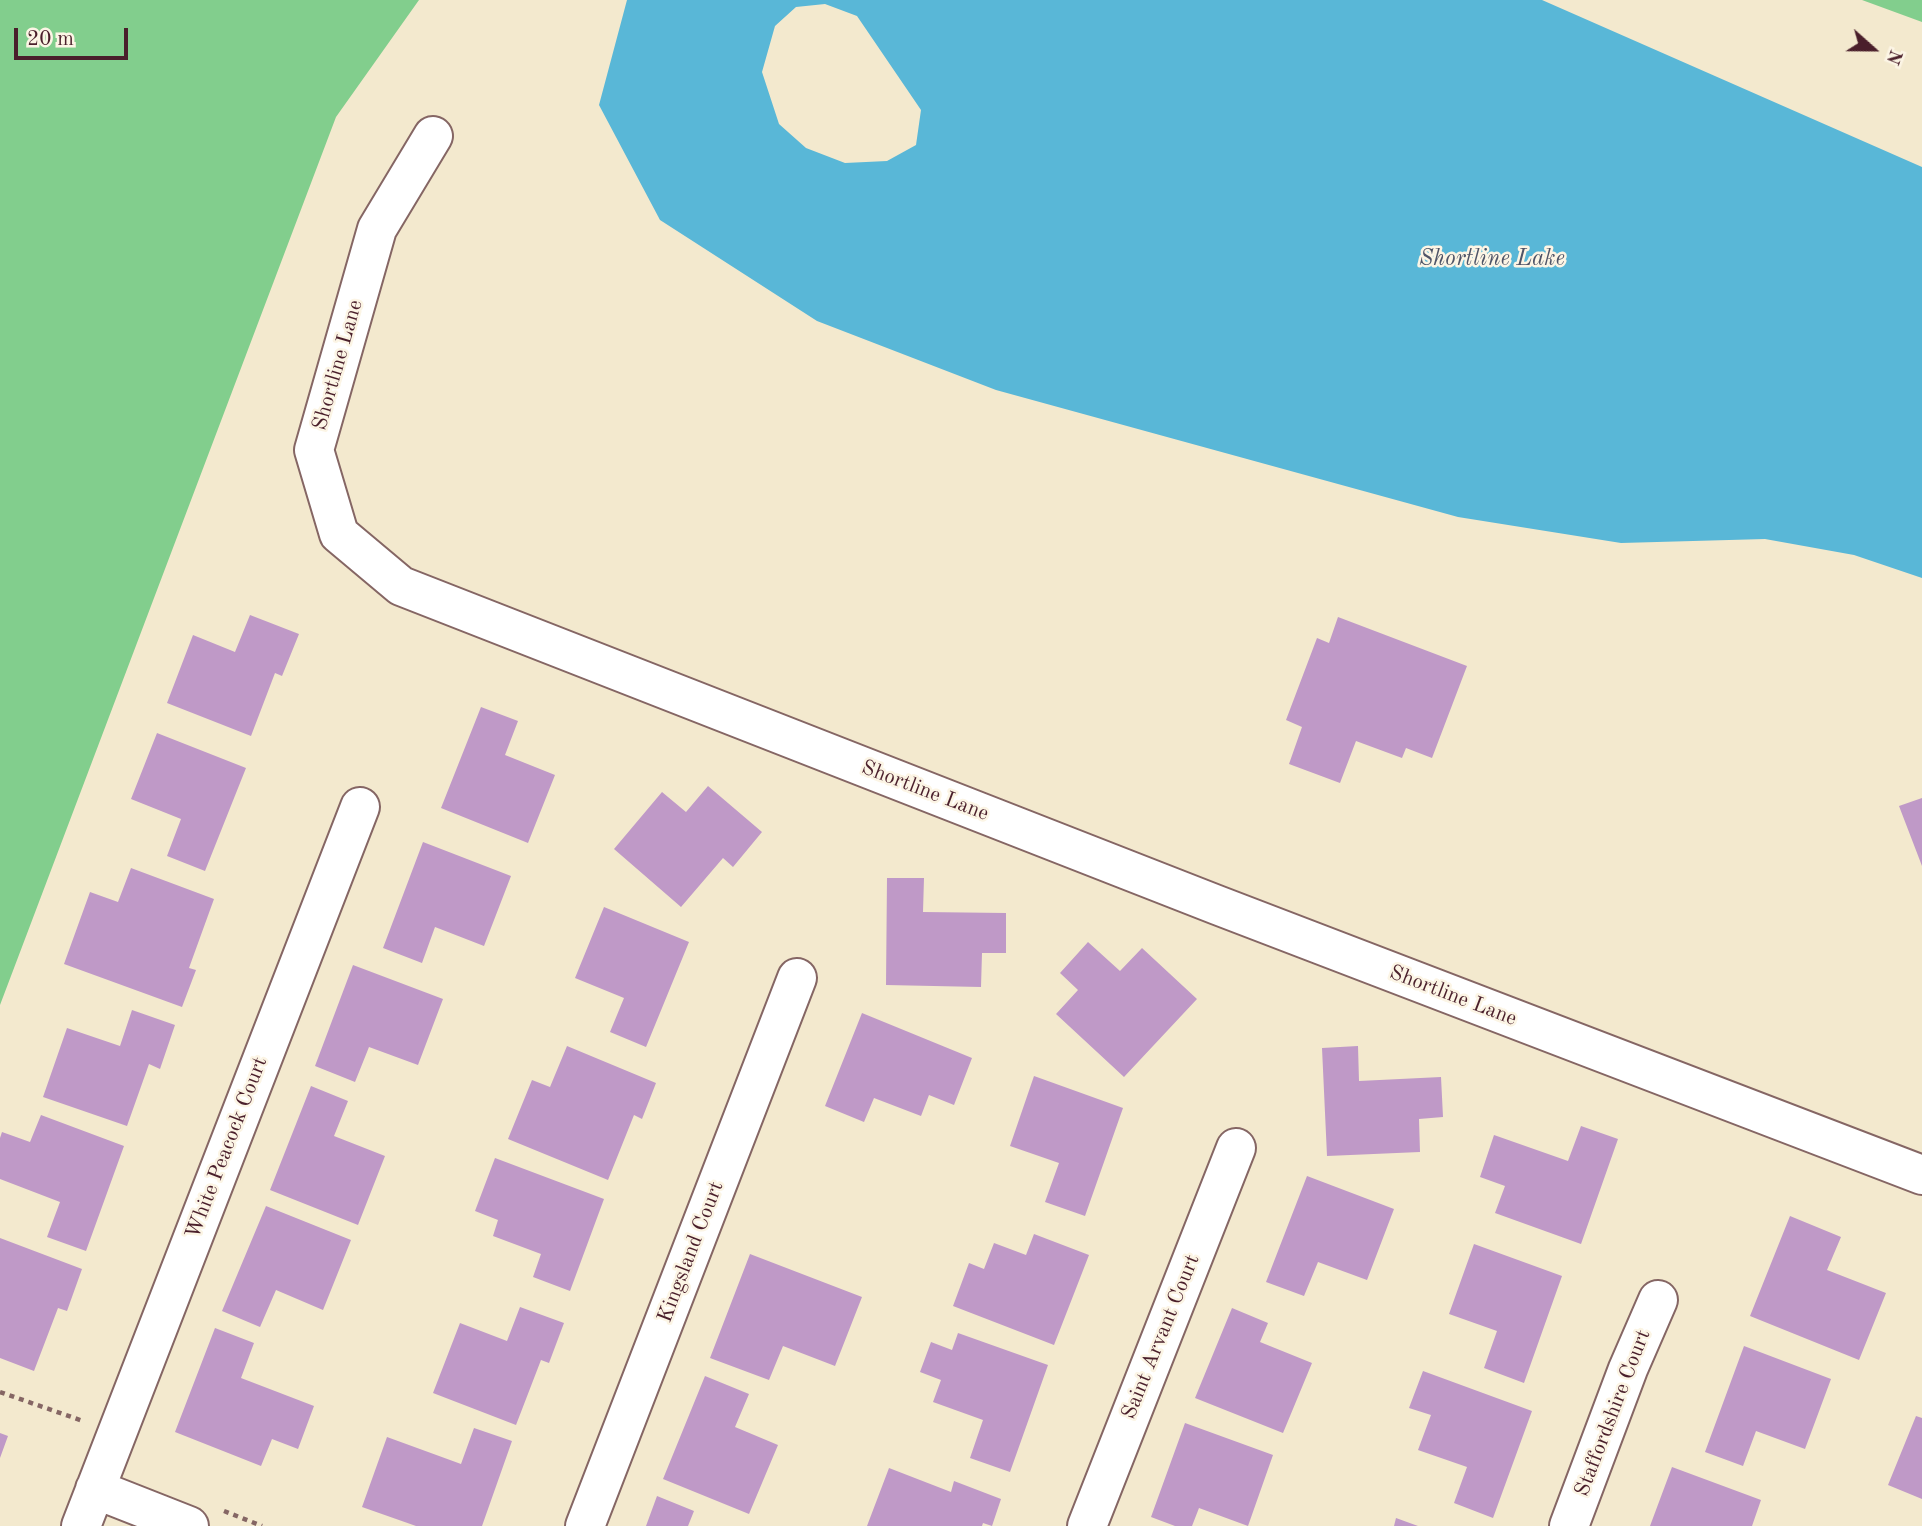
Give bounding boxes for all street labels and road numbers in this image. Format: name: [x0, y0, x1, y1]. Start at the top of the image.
street label: Shortline Lane: [307, 297, 369, 433]
street label: Shortline Lane: [858, 755, 992, 827]
street label: Shortline Lane: [1386, 960, 1520, 1032]
street label: White Peacock Court: [181, 1053, 273, 1243]
street label: Kingsland Court: [652, 1178, 730, 1326]
street label: Saint Arvant Court: [1116, 1251, 1206, 1423]
street label: Staffordshire Court: [1570, 1326, 1656, 1500]

